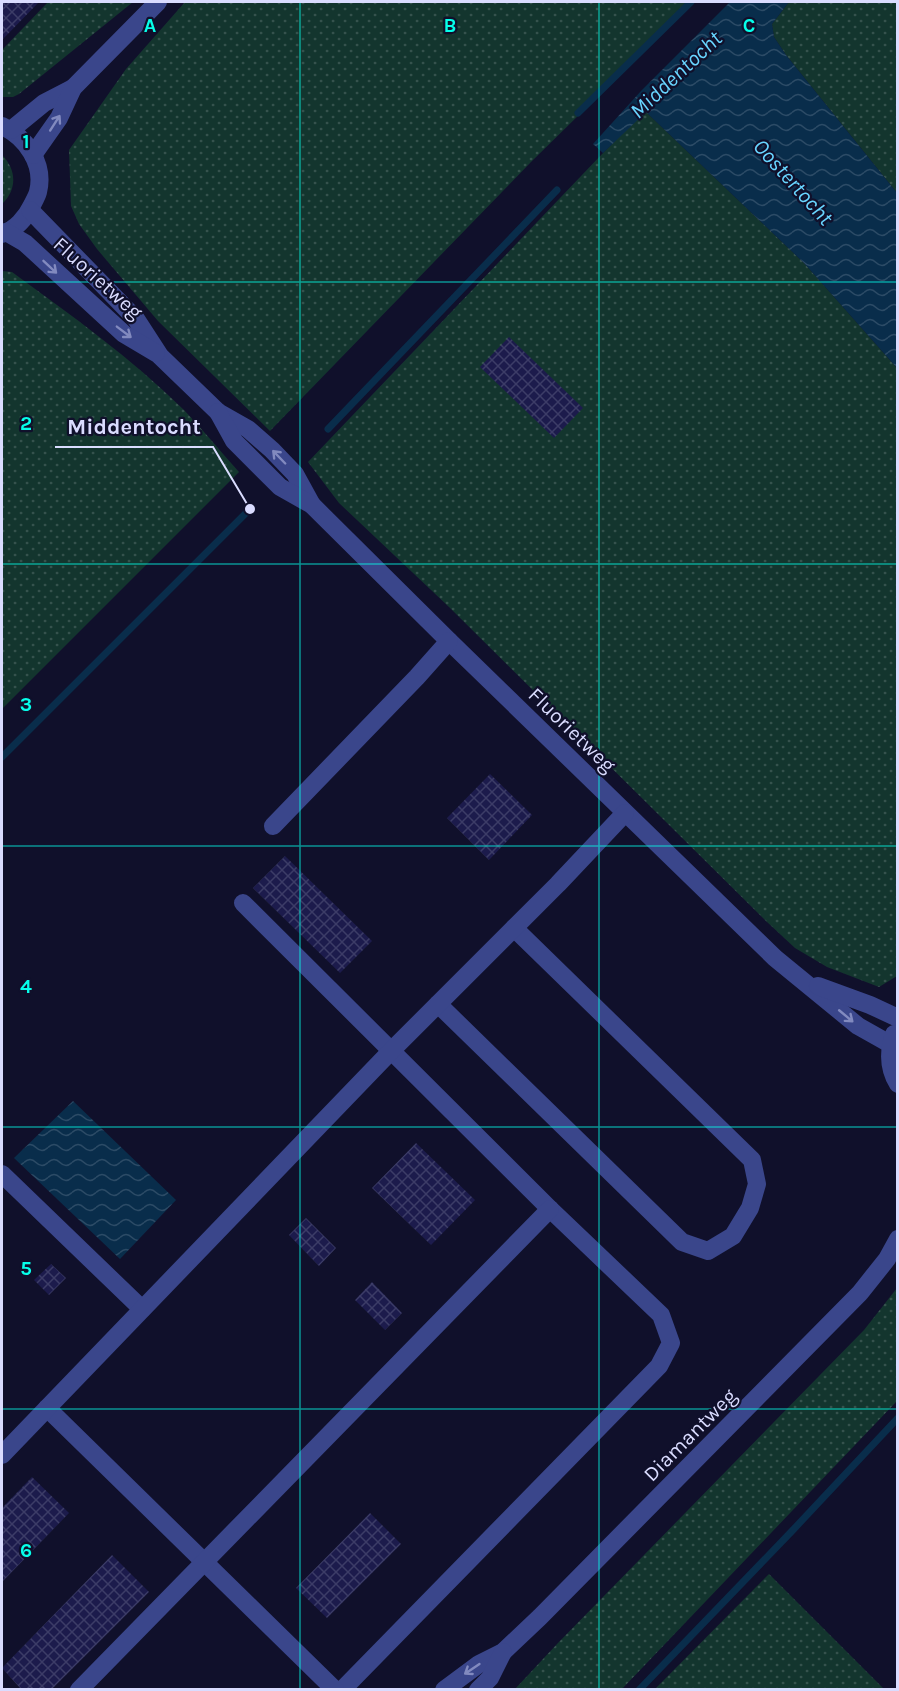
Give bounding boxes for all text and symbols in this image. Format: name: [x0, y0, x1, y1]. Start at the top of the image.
text: A: [144, 14, 157, 37]
text: B: [444, 14, 456, 37]
text: C: [743, 14, 755, 37]
water label: Middentocht: [625, 25, 728, 124]
one-way arrow: [50, 115, 62, 132]
text: 1: [22, 130, 30, 153]
water label: Oostertocht: [748, 134, 839, 231]
street label: Fluorietweg: [49, 232, 148, 324]
one-way arrow: [43, 259, 58, 274]
one-way arrow: [116, 326, 132, 339]
callout: Middentocht: [55, 407, 213, 447]
text: 2: [20, 412, 32, 435]
text: Middentocht: [67, 414, 201, 440]
one-way arrow: [272, 450, 287, 465]
street label: Fluorietweg: [524, 683, 621, 777]
text: 3: [20, 693, 32, 716]
text: 4: [20, 975, 32, 998]
one-way arrow: [838, 1009, 854, 1022]
text: 5: [20, 1257, 32, 1280]
street label: Diamantweg: [639, 1384, 741, 1486]
text: 6: [20, 1539, 32, 1562]
one-way arrow: [465, 1663, 481, 1675]

